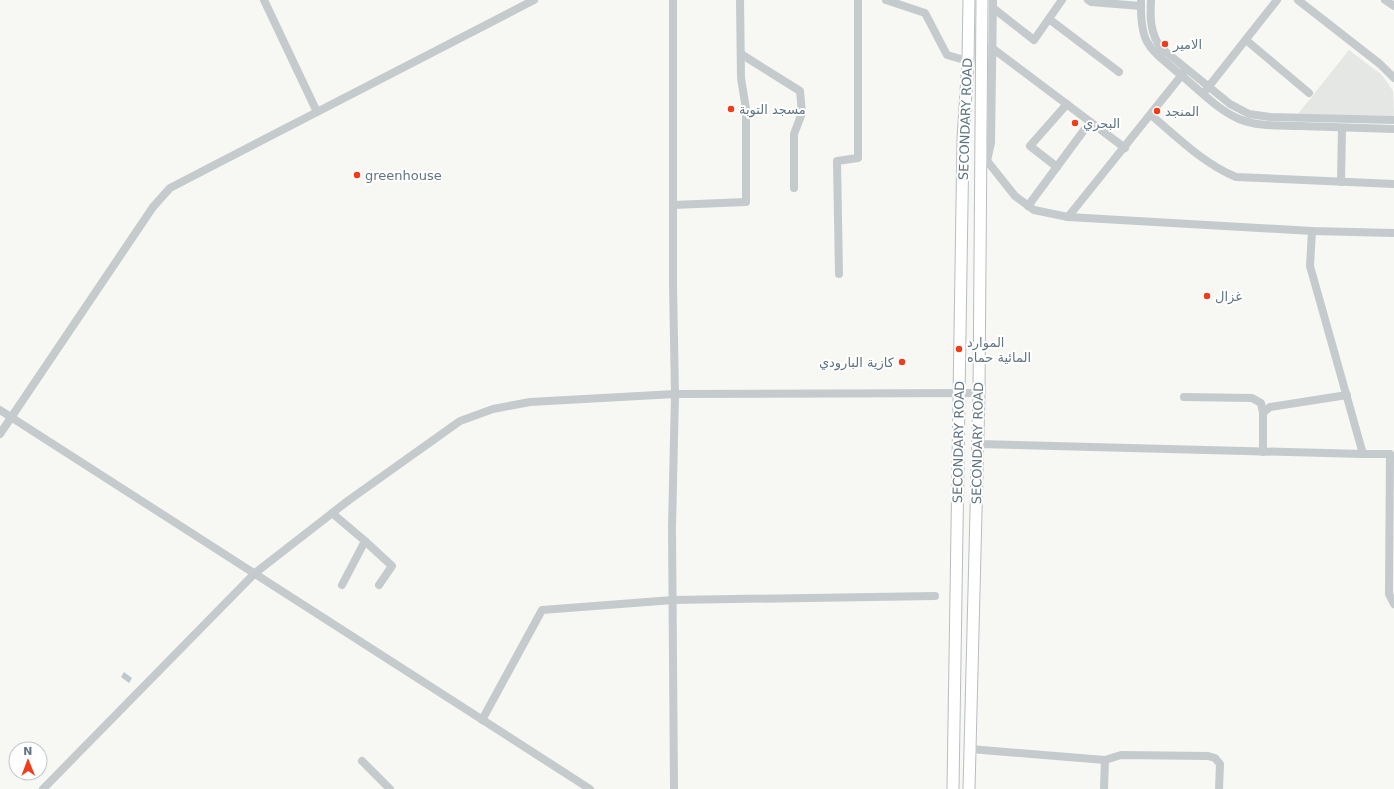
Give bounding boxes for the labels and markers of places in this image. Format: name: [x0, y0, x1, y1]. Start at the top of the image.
place label: الامير: [1172, 37, 1202, 53]
marker: الامير: [1160, 39, 1170, 49]
place label: مسجد التوبة: [739, 102, 806, 118]
marker: مسجد التوبة: [726, 104, 736, 114]
place label: المنجد: [1165, 104, 1199, 119]
marker: المنجد: [1152, 106, 1162, 116]
place label: البحري: [1083, 116, 1120, 132]
marker: البحري: [1070, 118, 1080, 128]
place label: greenhouse: [365, 168, 442, 183]
marker: greenhouse: [352, 170, 362, 180]
place label: غزال: [1215, 289, 1242, 305]
marker: غزال: [1202, 291, 1212, 301]
place label: الموارد المائية حماه: [967, 335, 1031, 365]
marker: الموارد المائية حماه: [954, 344, 964, 354]
place label: كازية البارودي: [819, 355, 895, 371]
marker: كازية البارودي: [897, 357, 907, 367]

